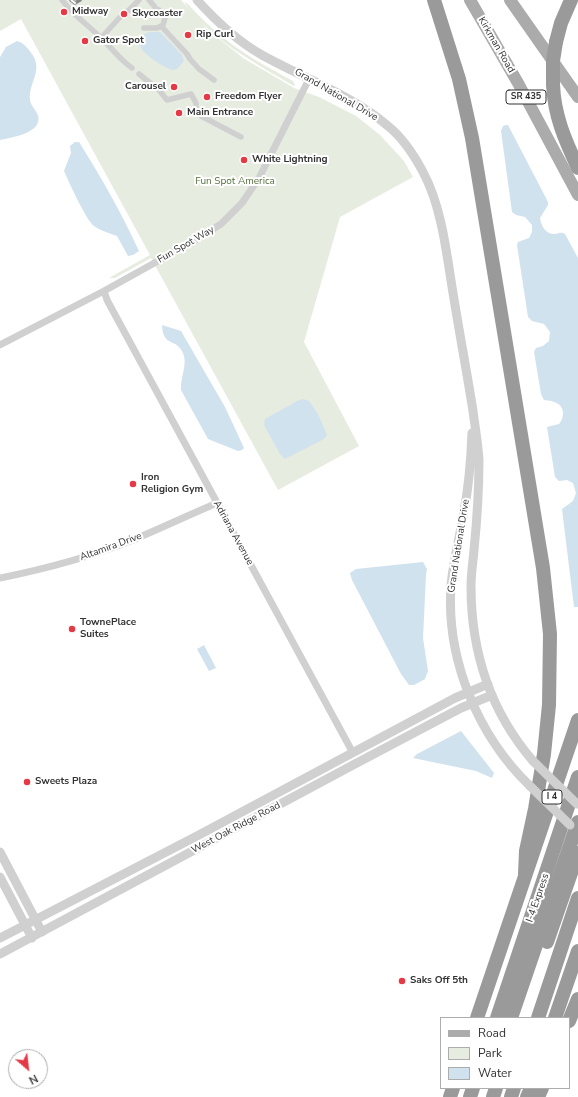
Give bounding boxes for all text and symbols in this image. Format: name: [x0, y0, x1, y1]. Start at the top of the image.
place label: Midway: [72, 6, 108, 18]
marker: Midway: [59, 7, 69, 17]
place label: Skycoaster: [132, 8, 182, 20]
marker: Skycoaster: [119, 9, 129, 19]
street label: Kirkman Road: [475, 15, 517, 75]
place label: Rip Curl: [196, 29, 234, 41]
marker: Rip Curl: [183, 30, 193, 40]
place label: Gator Spot: [93, 35, 144, 47]
marker: Gator Spot: [80, 36, 90, 46]
street label: Grand National Drive: [292, 66, 380, 124]
place label: Carousel: [125, 81, 166, 93]
marker: Carousel: [169, 82, 179, 92]
road number: SR 435: [506, 90, 546, 104]
place label: Freedom Flyer: [215, 91, 282, 103]
marker: Freedom Flyer: [202, 92, 212, 102]
place label: Main Entrance: [187, 107, 253, 119]
marker: Main Entrance: [174, 108, 184, 118]
place label: White Lightning: [252, 154, 328, 166]
marker: White Lightning: [239, 155, 249, 165]
park label: Fun Spot America: [195, 176, 275, 188]
street label: Fun Spot Way: [155, 224, 217, 266]
place label: Iron Religion Gym: [141, 472, 203, 496]
marker: Iron Religion Gym: [128, 479, 138, 489]
street label: Grand National Drive: [446, 498, 472, 594]
street label: Adriana Avenue: [210, 499, 256, 567]
street label: Altamira Drive: [78, 530, 144, 564]
place label: TownePlace Suites: [80, 617, 136, 640]
marker: TownePlace Suites: [67, 624, 77, 634]
place label: Sweets Plaza: [35, 776, 97, 788]
marker: Sweets Plaza: [22, 777, 32, 787]
road number: I 4: [542, 790, 562, 804]
street label: West Oak Ridge Road: [189, 799, 283, 857]
street label: I-4 Express: [524, 872, 552, 924]
place label: Saks Off 5th: [410, 975, 468, 987]
marker: Saks Off 5th: [397, 976, 407, 986]
legend: [440, 1017, 570, 1089]
text: Road: [478, 1025, 506, 1041]
text: Park: [478, 1045, 502, 1061]
north arrow: [8, 1049, 48, 1089]
text: Water: [478, 1065, 512, 1081]
text: N: [26, 1071, 41, 1088]

